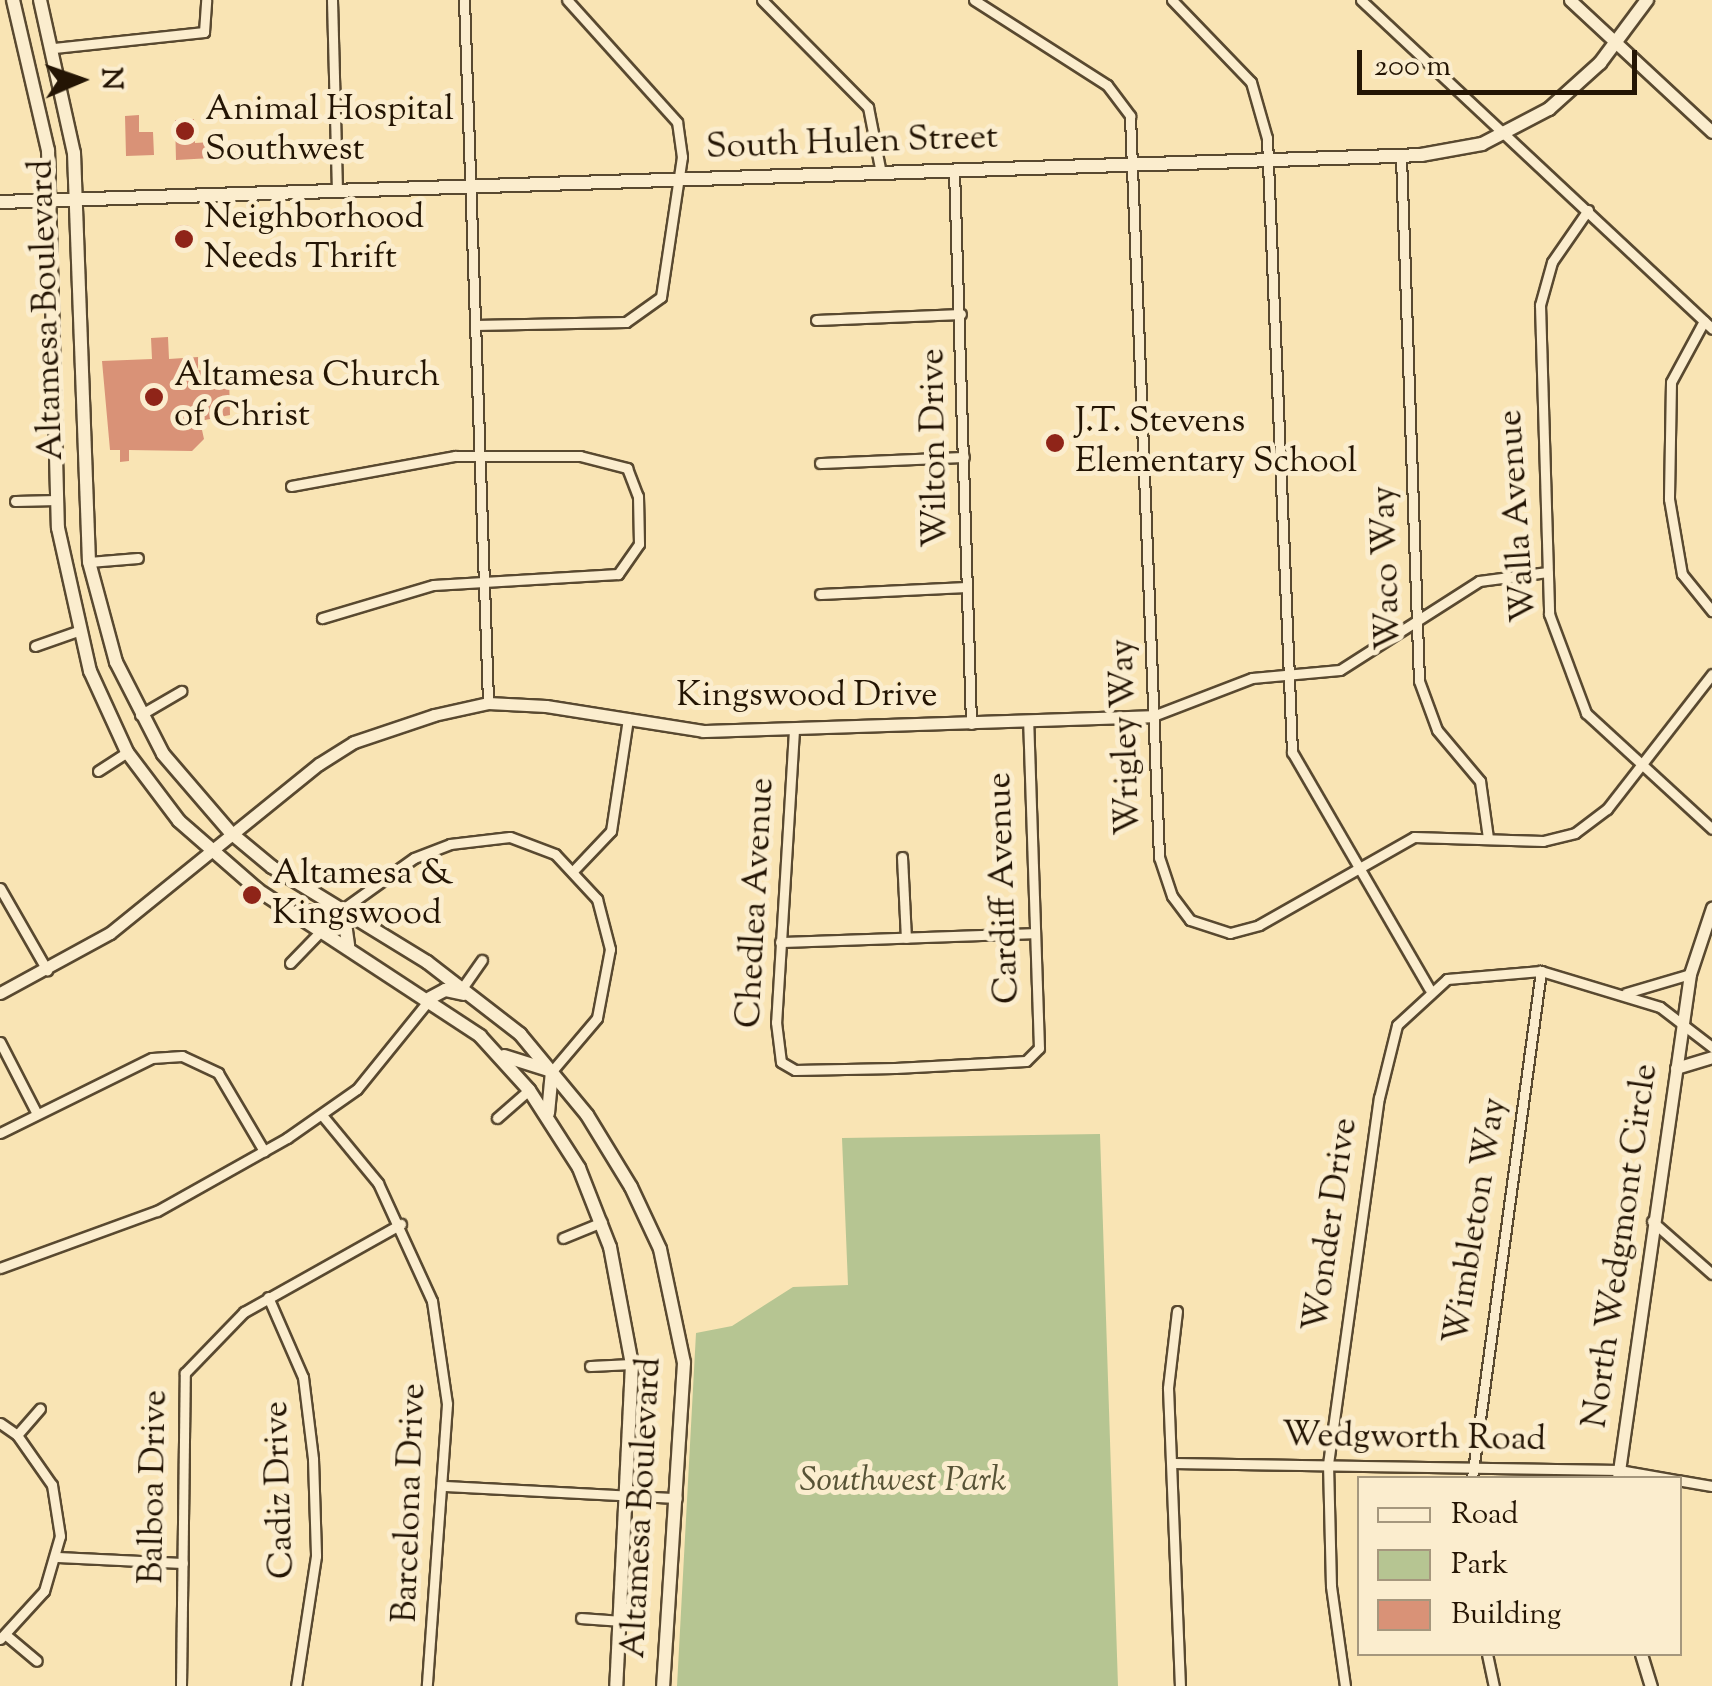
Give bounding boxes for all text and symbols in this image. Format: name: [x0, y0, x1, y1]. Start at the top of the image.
north arrow: [30, 30, 130, 130]
scale bar: [1362, 30, 1642, 92]
text: 200 m: [1374, 46, 1451, 89]
text: N: [90, 67, 130, 91]
place label: Animal Hospital Southwest: [205, 90, 454, 172]
street label: South Hulen Street: [705, 118, 999, 170]
marker: Animal Hospital Southwest: [174, 120, 196, 142]
street label: Altamesa Boulevard: [22, 159, 74, 461]
place label: Neighborhood Needs Thrift: [204, 198, 424, 280]
marker: Neighborhood Needs Thrift: [173, 228, 195, 250]
street label: Wilton Drive: [913, 348, 959, 548]
place label: Altamesa Church of Christ: [174, 356, 440, 438]
marker: Altamesa Church of Christ: [143, 386, 165, 408]
place label: J.T. Stevens Elementary School: [1075, 402, 1357, 484]
street label: Walla Avenue: [1491, 408, 1547, 624]
marker: J.T. Stevens Elementary School: [1044, 432, 1066, 454]
street label: Waco Way: [1364, 485, 1412, 651]
street label: Wrigley Way: [1103, 638, 1151, 836]
street label: Kingswood Drive: [676, 676, 938, 718]
street label: Cardiff Avenue: [980, 771, 1030, 1005]
street label: Chedlea Avenue: [729, 777, 785, 1029]
place label: Altamesa & Kingswood: [272, 854, 453, 936]
marker: Altamesa & Kingswood: [241, 884, 263, 906]
street label: North Wedgmont Circle: [1576, 1061, 1668, 1431]
street label: Wimbleton Way: [1437, 1095, 1517, 1347]
street label: Wonder Drive: [1296, 1115, 1368, 1335]
street label: Altamesa Boulevard: [614, 1356, 672, 1660]
street label: Barcelona Drive: [386, 1382, 436, 1624]
street label: Balboa Drive: [132, 1390, 178, 1584]
street label: Cadiz Drive: [257, 1400, 305, 1580]
street label: Wedgworth Road: [1281, 1416, 1547, 1462]
park label: Southwest Park: [799, 1461, 1007, 1503]
legend: [1357, 1476, 1682, 1656]
text: Road: [1451, 1494, 1518, 1537]
text: Park: [1451, 1544, 1508, 1587]
text: Building: [1451, 1594, 1561, 1637]

